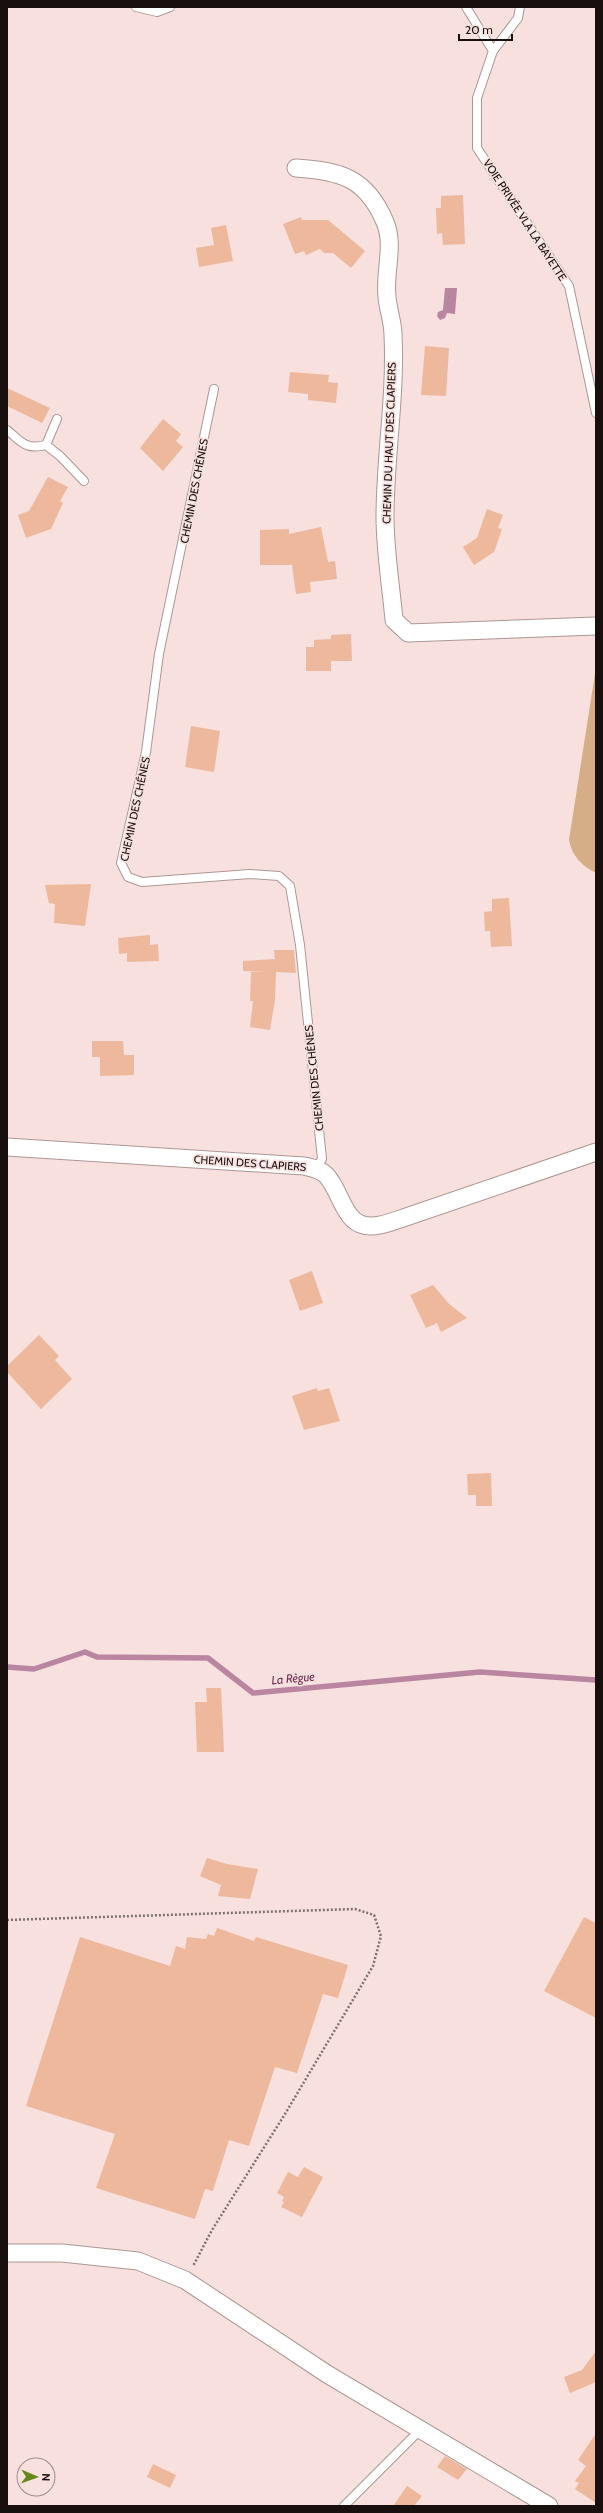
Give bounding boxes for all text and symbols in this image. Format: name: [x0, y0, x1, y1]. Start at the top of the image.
scale bar: [459, 16, 512, 42]
text: 20 m: [465, 22, 493, 37]
street label: VOIE PRIVÉE VLA LA BAYETTE: [480, 156, 570, 284]
street label: CHEMIN DU HAUT DES CLAPIERS: [379, 361, 399, 524]
street label: CHEMIN DES CHÊNES: [177, 437, 211, 545]
street label: CHEMIN DES CHÊNES: [117, 755, 153, 863]
street label: CHEMIN DES CHÊNES: [301, 1024, 327, 1132]
street label: CHEMIN DES CLAPIERS: [193, 1152, 307, 1174]
water label: La Règue: [271, 1669, 316, 1687]
north arrow: [16, 2457, 56, 2497]
text: N: [39, 2473, 53, 2481]

